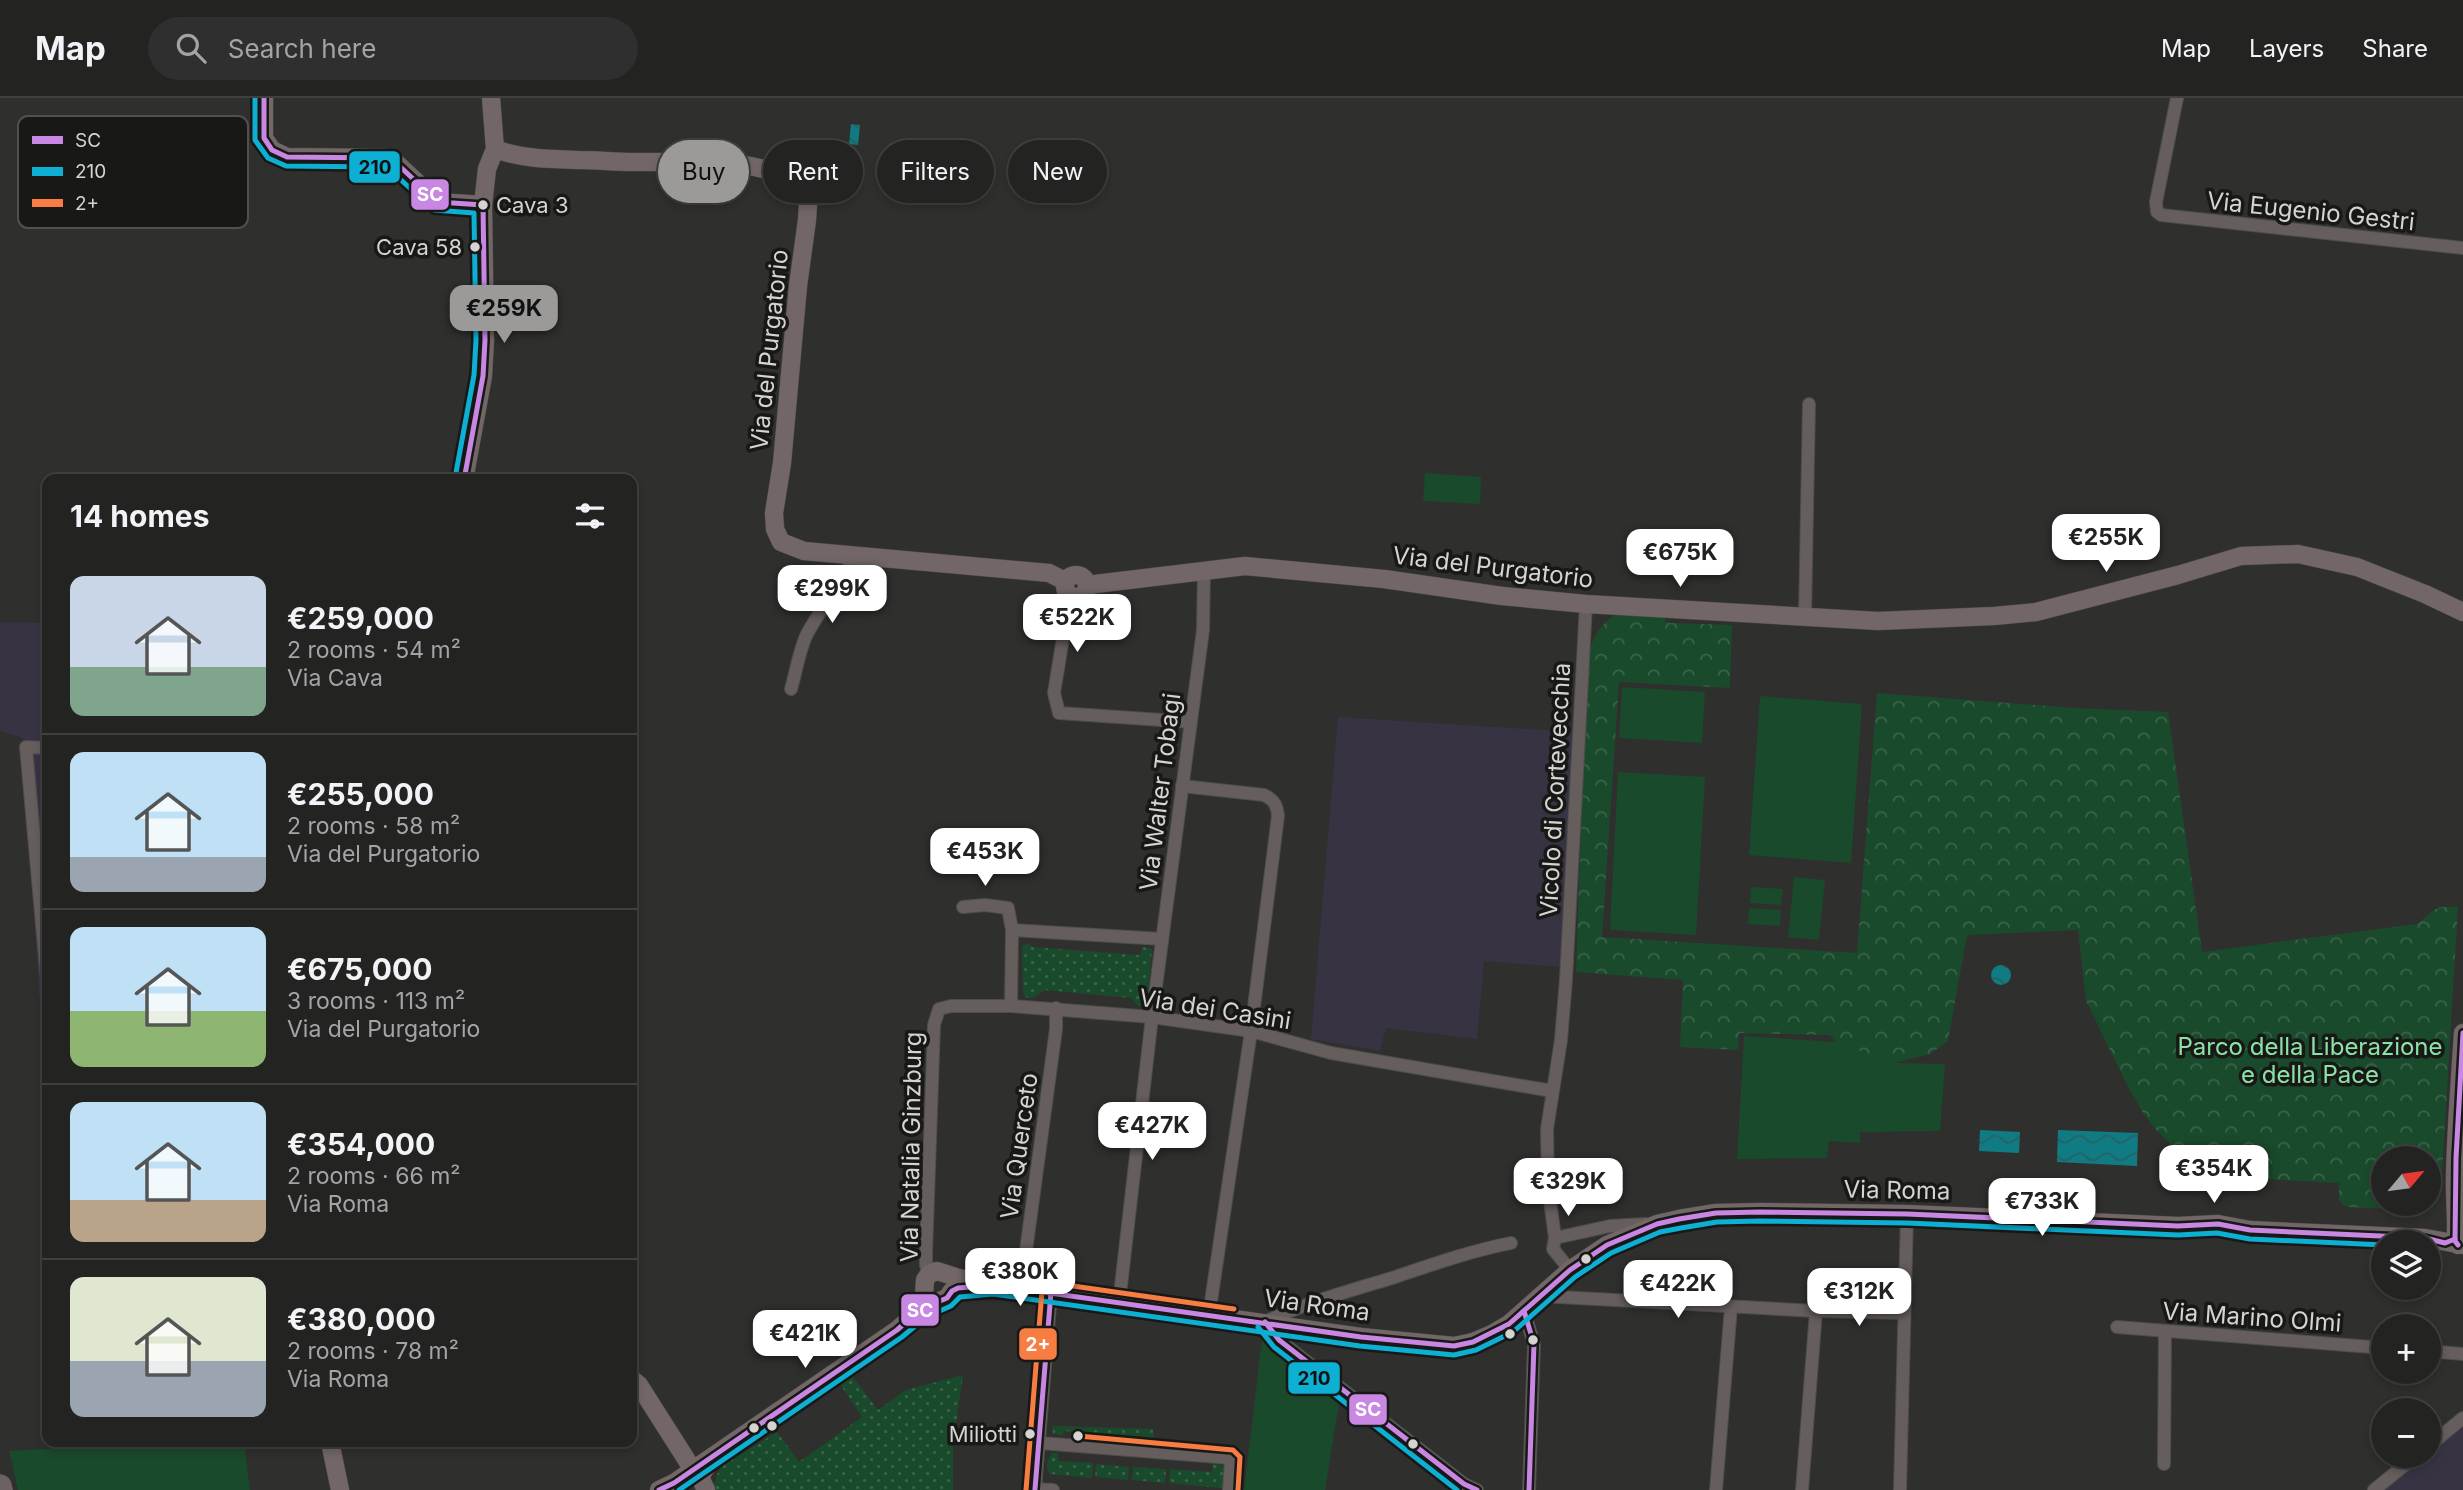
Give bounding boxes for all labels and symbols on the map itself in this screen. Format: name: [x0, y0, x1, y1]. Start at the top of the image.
legend: [18, 116, 248, 228]
text: SC: [75, 129, 101, 152]
line badge: 210: [348, 150, 401, 184]
text: 210: [359, 156, 391, 179]
text: 210: [75, 160, 106, 183]
line badge: SC: [410, 178, 450, 211]
text: SC: [417, 183, 443, 206]
street label: Via Eugenio Gestri: [2206, 186, 2416, 236]
text: 2+: [75, 192, 99, 215]
place label: Cava 3: [496, 192, 569, 218]
marker: Cava 3: [476, 198, 490, 212]
place label: Cava 58: [376, 234, 462, 260]
marker: Cava 58: [468, 240, 482, 254]
street label: Via del Purgatorio: [744, 248, 794, 452]
pin: €259K: [455, 286, 553, 345]
pin: €255K: [2057, 514, 2155, 574]
pin: €675K: [1631, 530, 1729, 589]
street label: Via del Purgatorio: [1391, 540, 1595, 594]
pin: €299K: [783, 566, 881, 625]
pin: €522K: [1028, 594, 1126, 654]
street label: Vicolo di Cortevecchia: [1534, 662, 1576, 918]
street label: Via Walter Tobagi: [1133, 691, 1187, 893]
pin: €453K: [936, 828, 1034, 888]
street label: Via dei Casini: [1137, 983, 1293, 1035]
street label: Via Natalia Ginzburg: [894, 1031, 928, 1263]
park label: Parco della Liberazione e della Pace: [2177, 1032, 2443, 1089]
street label: Via Querceto: [994, 1071, 1044, 1221]
pin: €427K: [1103, 1102, 1201, 1162]
pin: €354K: [2165, 1146, 2263, 1205]
north arrow: [2371, 1146, 2441, 1216]
pin: €329K: [1519, 1158, 1617, 1218]
street label: Via Roma: [1843, 1175, 1951, 1205]
pin: €733K: [1993, 1178, 2091, 1238]
pin: €380K: [971, 1248, 1069, 1308]
unlabelled marker: [1579, 1252, 1593, 1266]
pin: €422K: [1629, 1260, 1727, 1320]
pin: €312K: [1810, 1268, 1908, 1328]
street label: Via Roma: [1262, 1283, 1372, 1327]
line badge: SC: [900, 1293, 940, 1327]
street label: Via Marino Olmi: [2162, 1296, 2342, 1338]
text: SC: [907, 1299, 933, 1322]
pin: €421K: [756, 1310, 854, 1370]
line badge: 2+: [1018, 1327, 1058, 1361]
unlabelled marker: [1503, 1327, 1517, 1341]
text: 2+: [1026, 1333, 1050, 1356]
unlabelled marker: [1526, 1333, 1540, 1347]
line badge: 210: [1287, 1361, 1341, 1395]
text: 210: [1298, 1367, 1330, 1390]
line badge: SC: [1348, 1393, 1388, 1426]
text: SC: [1355, 1398, 1381, 1421]
unlabelled marker: [765, 1419, 779, 1433]
unlabelled marker: [747, 1421, 761, 1435]
place label: Miliotti: [949, 1421, 1017, 1447]
marker: Miliotti: [1023, 1427, 1037, 1441]
unlabelled marker: [1071, 1429, 1085, 1443]
unlabelled marker: [1406, 1437, 1420, 1451]

